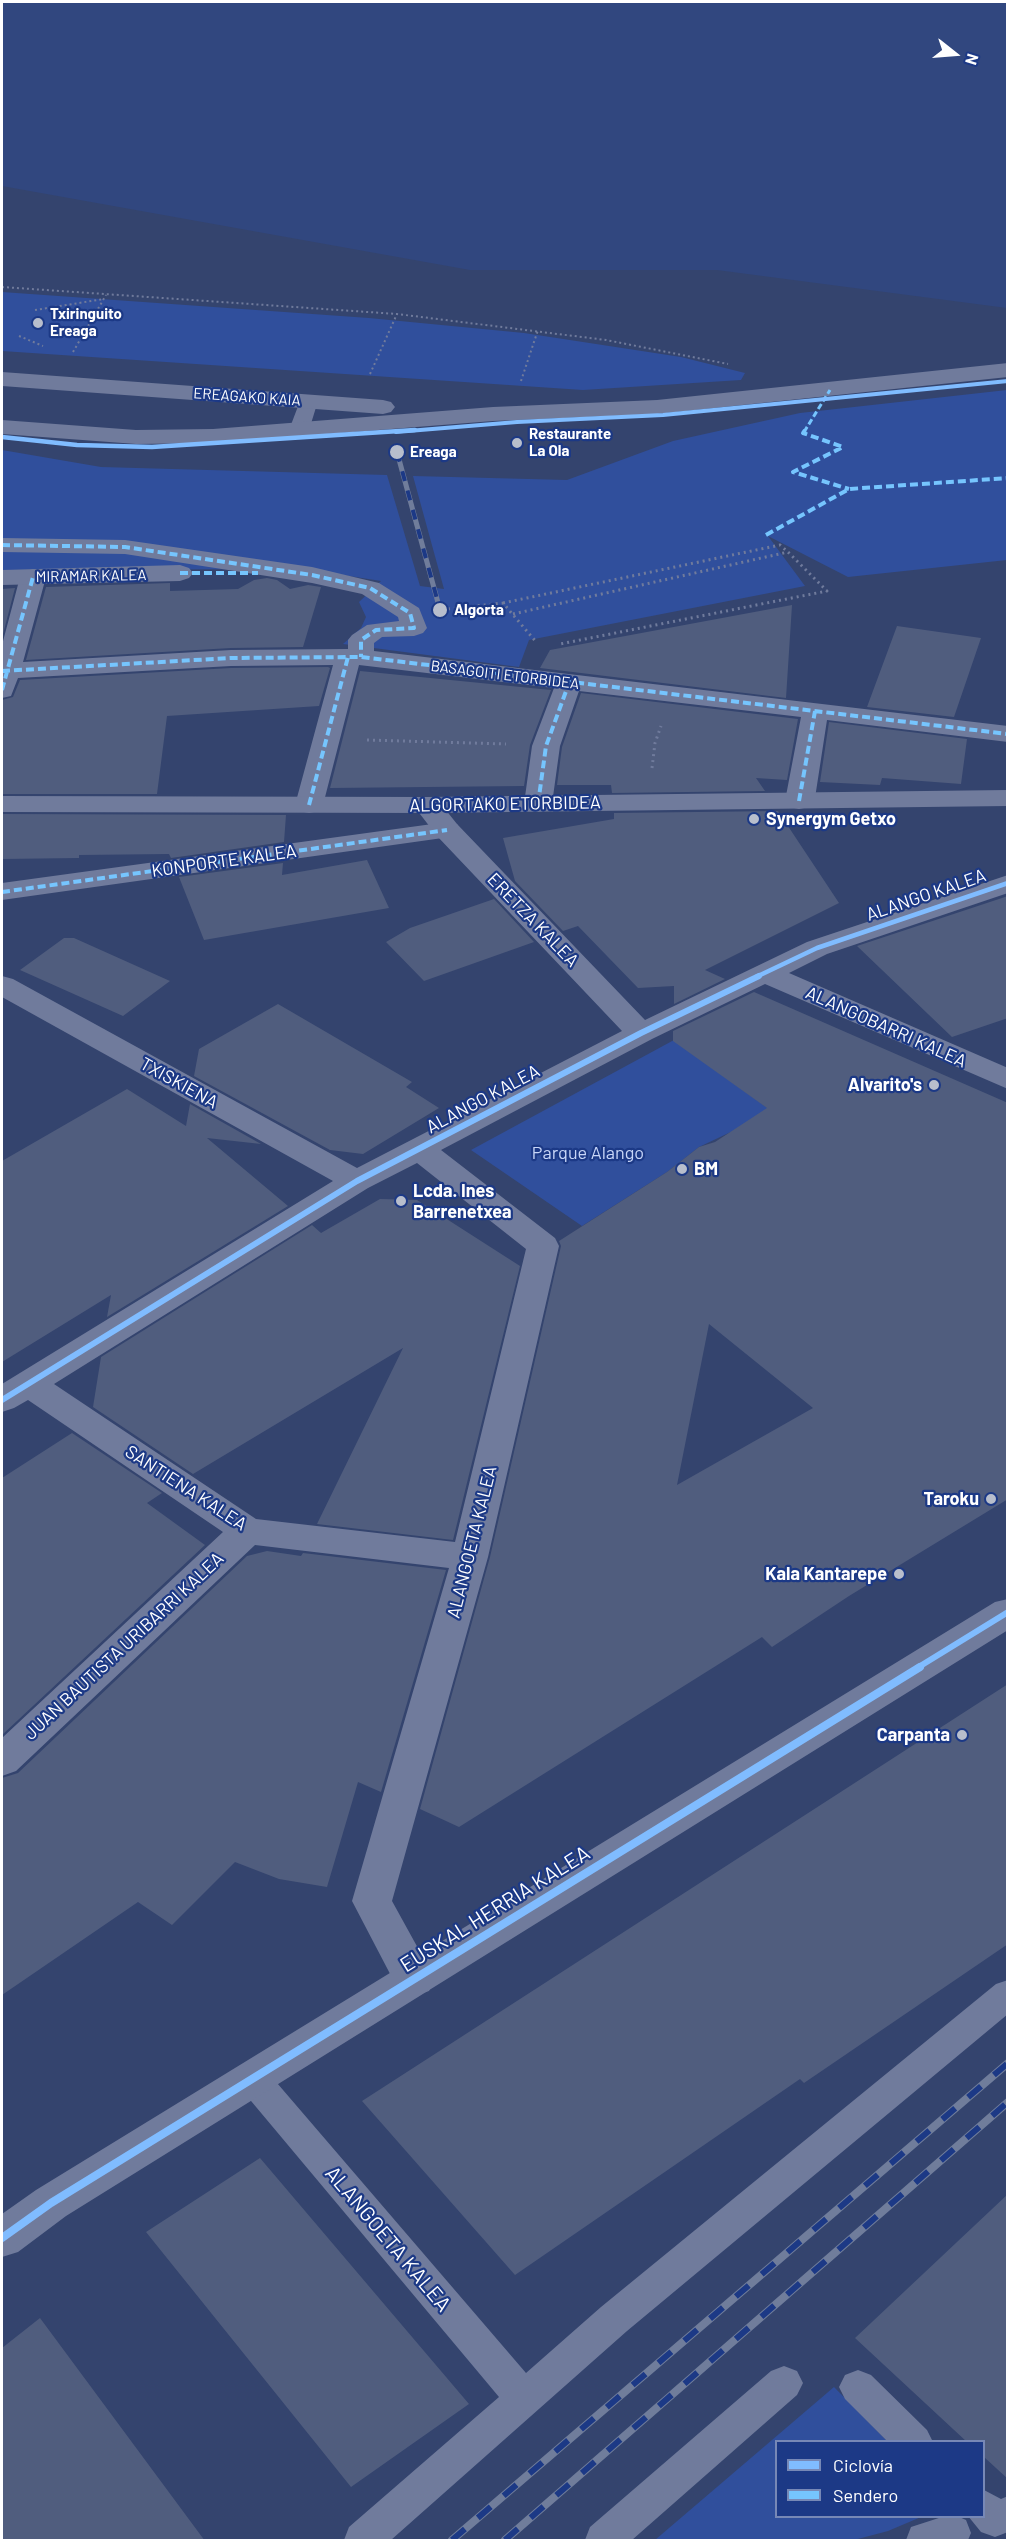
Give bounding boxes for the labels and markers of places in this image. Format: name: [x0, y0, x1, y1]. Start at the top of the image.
place label: Txiringuito Ereaga: [50, 305, 122, 340]
marker: Txiringuito Ereaga: [31, 316, 45, 330]
place label: Restaurante La Ola: [529, 425, 611, 460]
marker: Restaurante La Ola: [510, 436, 524, 450]
marker: Ereaga: [388, 443, 406, 461]
place label: Ereaga: [410, 443, 457, 461]
marker: Algorta: [431, 601, 449, 619]
place label: Algorta: [454, 601, 504, 619]
place label: Synergym Getxo: [766, 808, 896, 830]
marker: Synergym Getxo: [747, 812, 761, 826]
place label: Alvarito's: [848, 1074, 922, 1096]
marker: Alvarito's: [927, 1078, 941, 1092]
place label: BM: [694, 1158, 718, 1180]
marker: BM: [675, 1162, 689, 1176]
place label: Lcda. Ines Barrenetxea: [413, 1180, 511, 1222]
marker: Lcda. Ines Barrenetxea: [394, 1194, 408, 1208]
place label: Taroku: [924, 1488, 979, 1510]
marker: Taroku: [984, 1492, 998, 1506]
place label: Kala Kantarepe: [765, 1563, 887, 1585]
marker: Kala Kantarepe: [892, 1567, 906, 1581]
place label: Carpanta: [877, 1724, 950, 1746]
marker: Carpanta: [955, 1728, 969, 1742]

